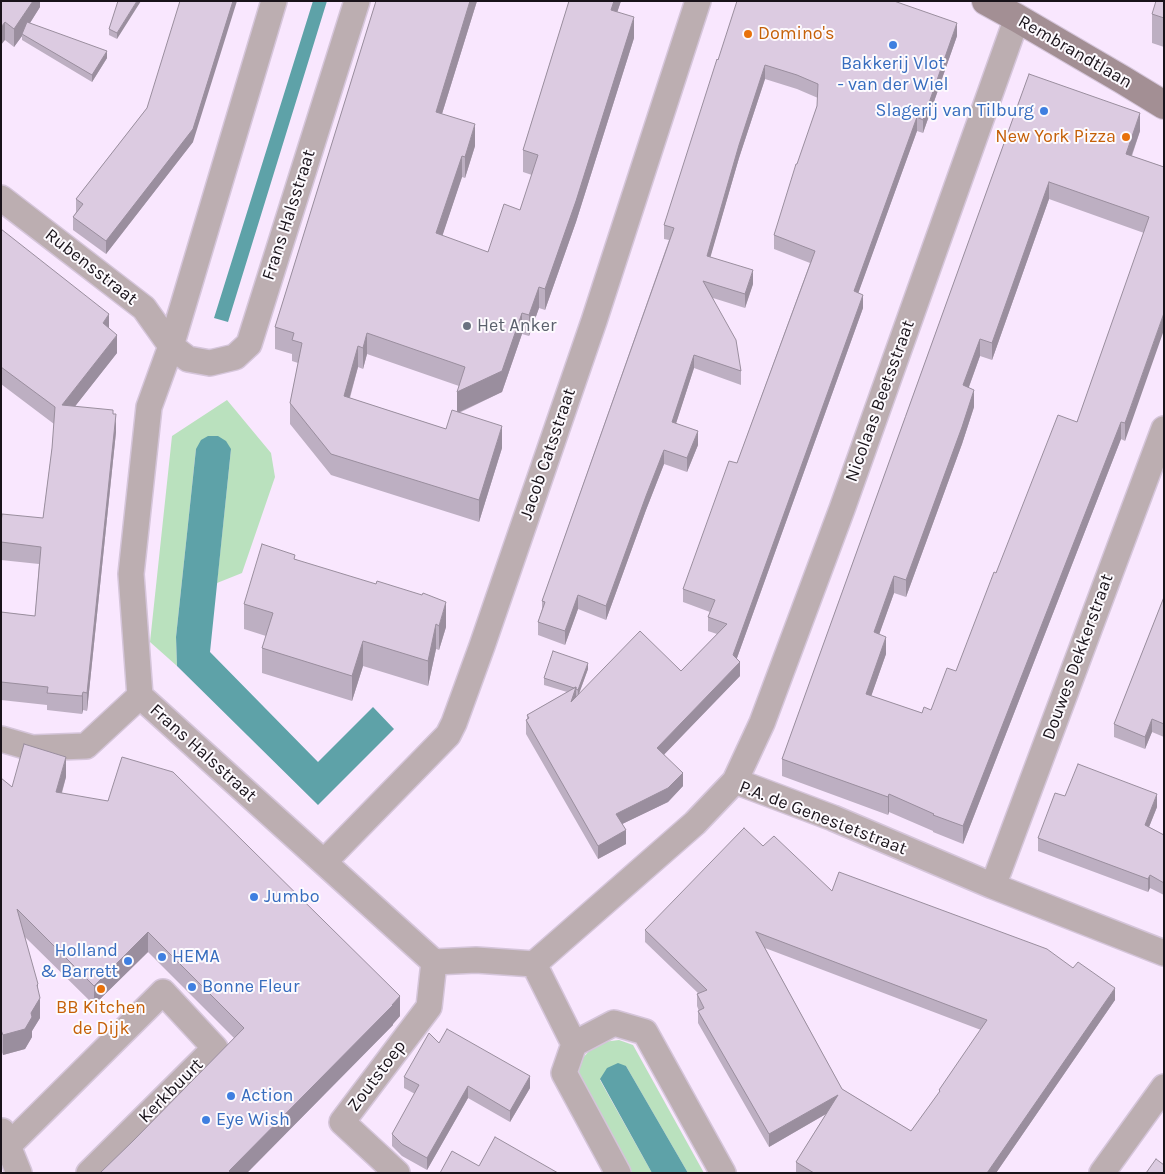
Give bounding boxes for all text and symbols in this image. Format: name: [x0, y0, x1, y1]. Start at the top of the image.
street label: Rembrandtlaan: [1014, 11, 1136, 93]
place label: Domino's: [758, 23, 835, 45]
marker: Domino's: [742, 28, 754, 40]
marker: Bakkerij Vlot - van der Wiel: [887, 39, 899, 51]
place label: Bakkerij Vlot - van der Wiel: [837, 53, 949, 96]
place label: Slagerij van Tilburg: [876, 100, 1034, 122]
marker: Slagerij van Tilburg: [1038, 105, 1050, 117]
place label: New York Pizza: [995, 126, 1116, 148]
marker: New York Pizza: [1120, 131, 1132, 143]
street label: Frans Halsstraat: [258, 147, 320, 283]
street label: Rubensstraat: [40, 224, 142, 310]
place label: Het Anker: [477, 315, 556, 337]
street label: Nicolaas Beetsstraat: [841, 317, 919, 485]
marker: Het Anker: [461, 320, 473, 332]
street label: Jacob Catsstraat: [515, 385, 581, 523]
street label: Douwes Dekkerstraat: [1038, 571, 1118, 743]
street label: Frans Halsstraat: [145, 699, 261, 807]
street label: P.A. de Genestetstraat: [736, 776, 910, 860]
place label: Jumbo: [264, 886, 320, 908]
marker: Jumbo: [248, 891, 260, 903]
place label: Holland & Barrett: [40, 940, 118, 982]
place label: HEMA: [172, 946, 220, 968]
marker: HEMA: [156, 951, 168, 963]
marker: Holland & Barrett: [122, 955, 134, 967]
place label: Bonne Fleur: [202, 976, 299, 998]
marker: Bonne Fleur: [186, 981, 198, 993]
marker: BB Kitchen de Dijk: [95, 983, 107, 995]
place label: BB Kitchen de Dijk: [56, 997, 146, 1040]
street label: Zoutstoep: [343, 1036, 411, 1116]
street label: Kerkbuurt: [134, 1054, 208, 1128]
place label: Action: [241, 1085, 293, 1107]
marker: Action: [225, 1090, 237, 1102]
place label: Eye Wish: [216, 1109, 290, 1131]
marker: Eye Wish: [200, 1114, 212, 1126]

